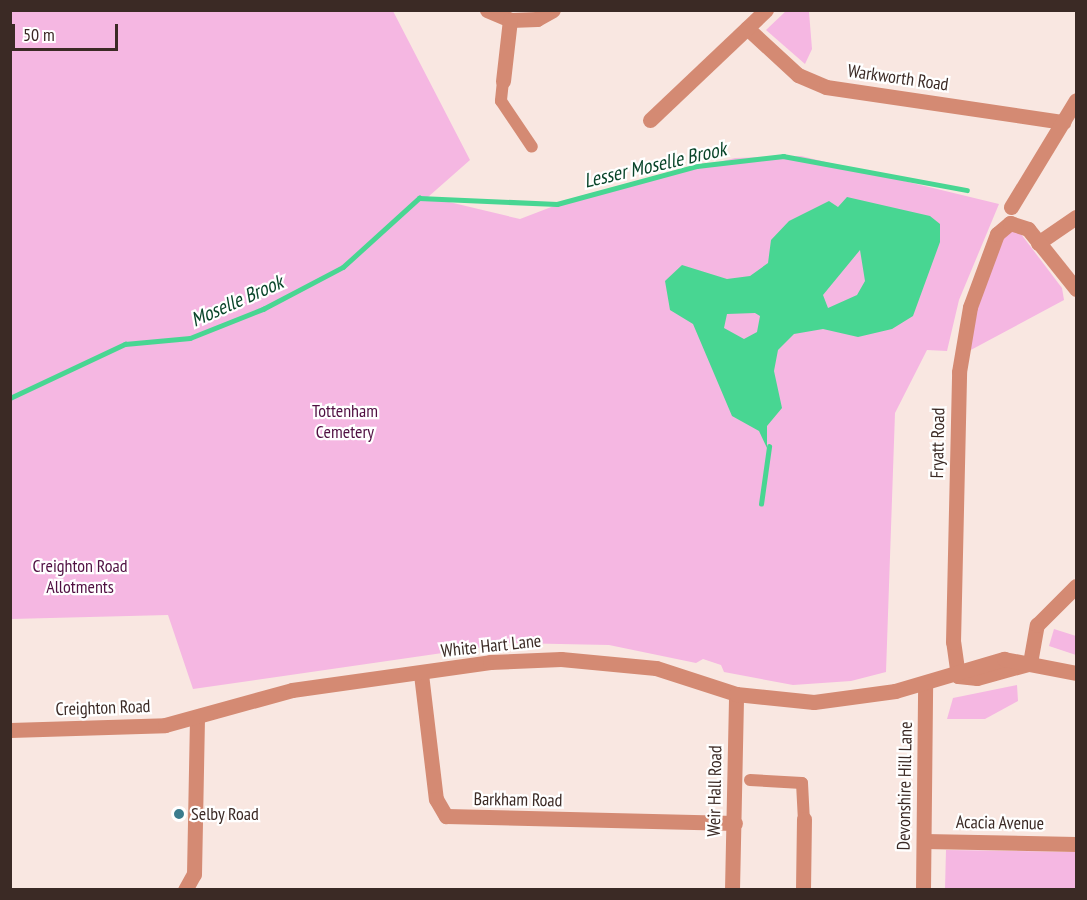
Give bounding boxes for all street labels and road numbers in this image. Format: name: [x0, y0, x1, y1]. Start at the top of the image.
street label: Warkworth Road: [846, 60, 950, 96]
street label: Fryatt Road: [927, 407, 949, 479]
street label: White Hart Lane: [440, 630, 542, 662]
street label: Creighton Road: [55, 696, 151, 720]
street label: Devonshire Hill Lane: [893, 721, 917, 851]
street label: Weir Hall Road: [703, 745, 727, 837]
street label: Barkham Road: [473, 788, 563, 812]
street label: Acacia Avenue: [955, 811, 1045, 835]

